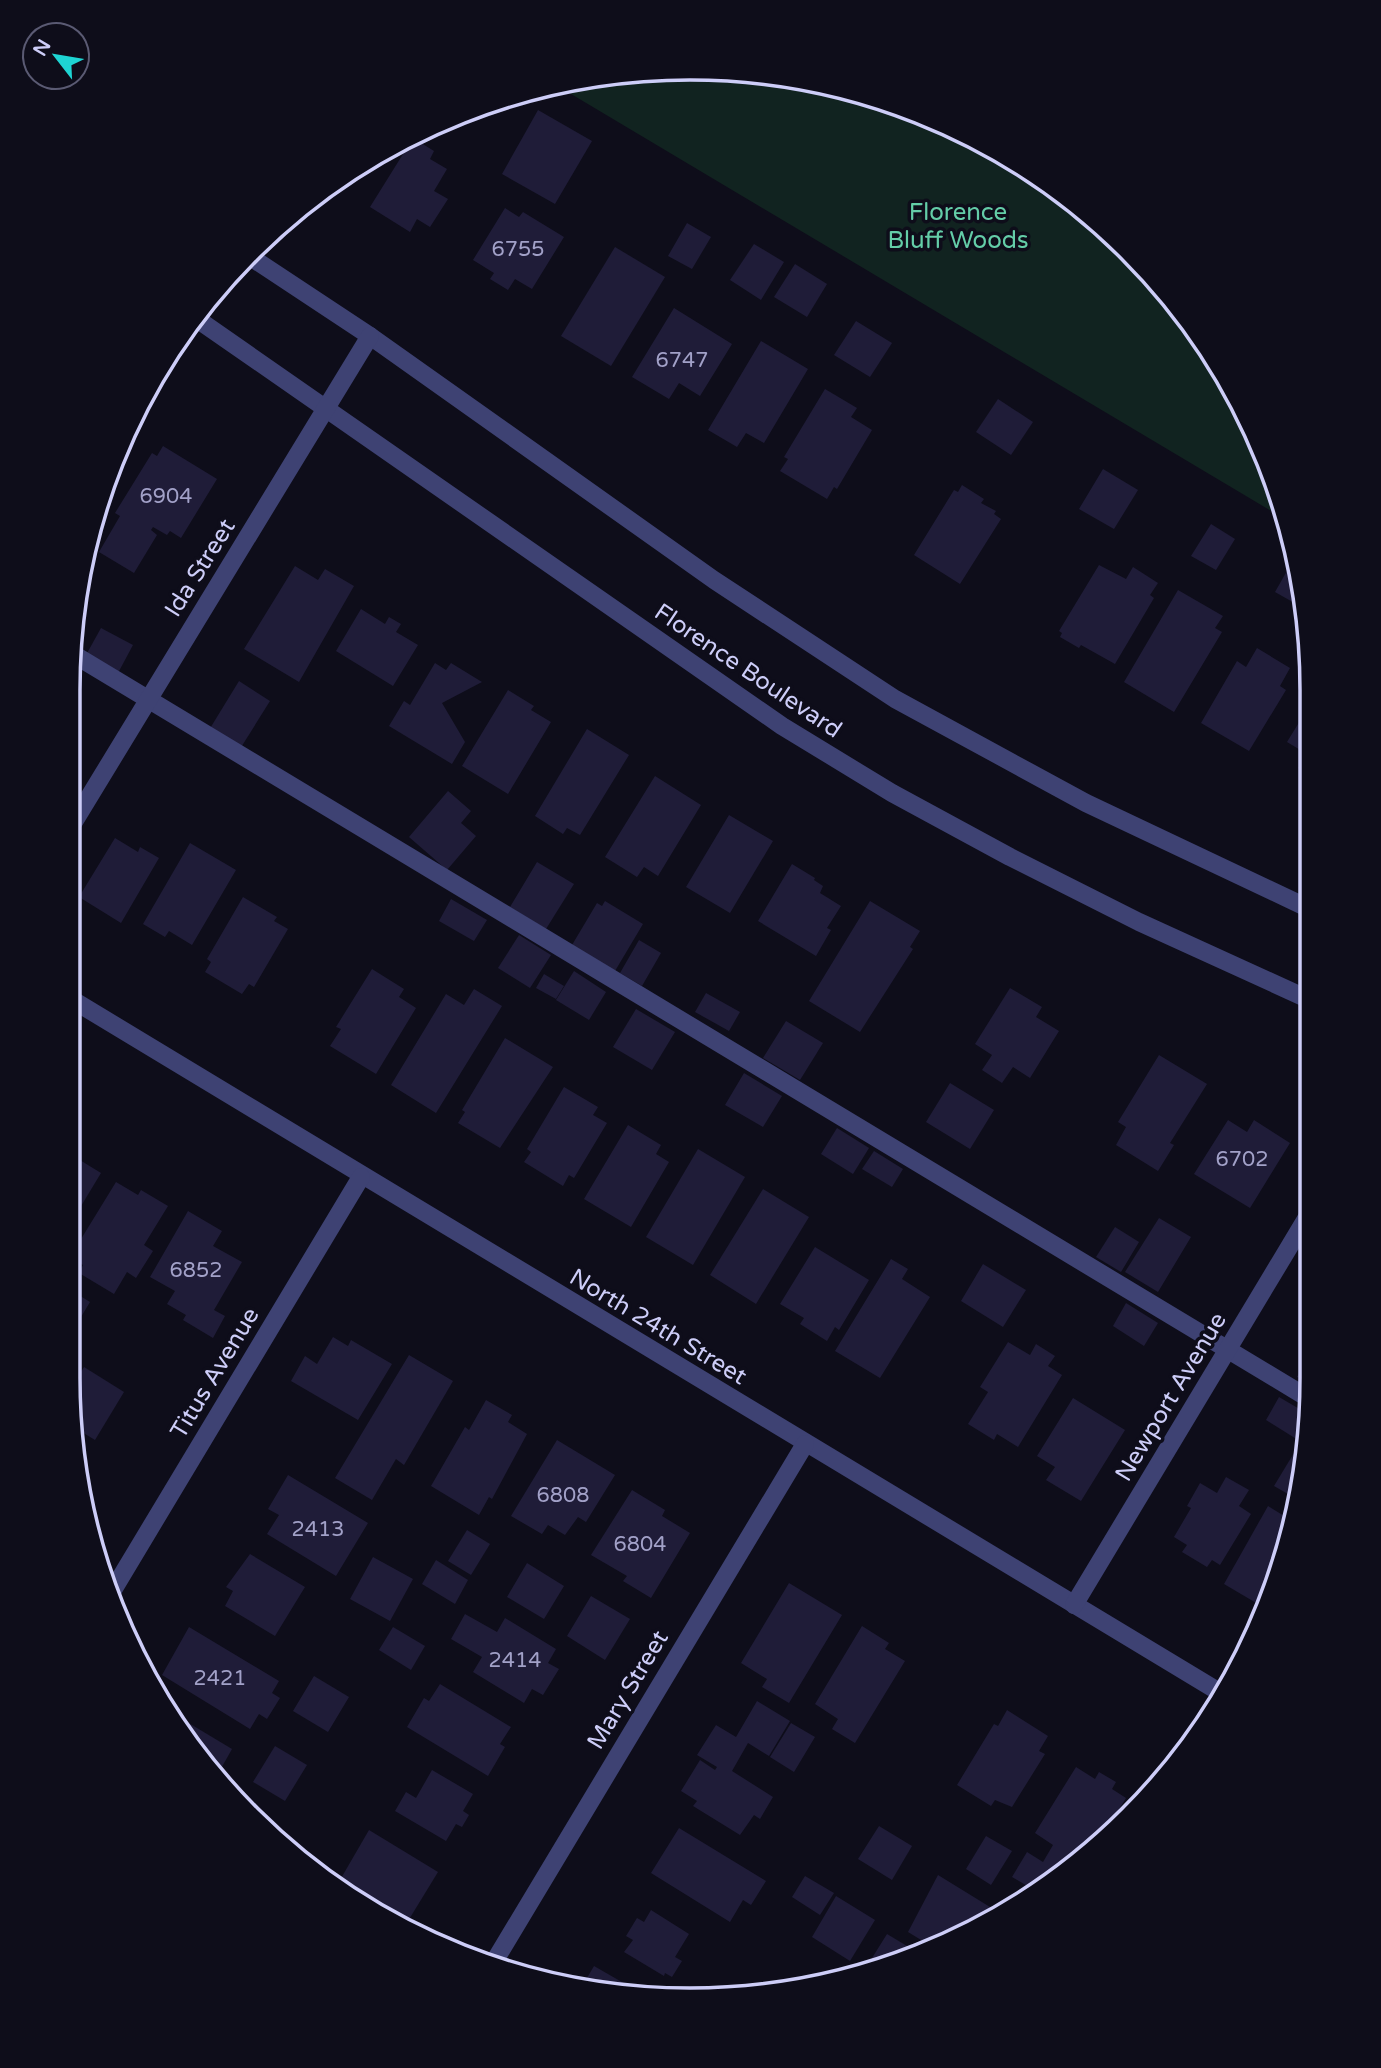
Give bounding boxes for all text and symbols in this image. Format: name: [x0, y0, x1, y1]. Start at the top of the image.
north arrow: [21, 21, 91, 91]
text: N: [29, 36, 56, 60]
park label: Florence Bluff Woods: [888, 198, 1028, 255]
house number: 6755: [492, 237, 544, 262]
house number: 6747: [656, 348, 708, 373]
house number: 6904: [140, 484, 192, 509]
street label: Ida Street: [159, 514, 241, 622]
street label: Florence Boulevard: [649, 598, 847, 744]
house number: 6702: [1216, 1147, 1268, 1172]
house number: 6852: [170, 1258, 222, 1283]
street label: North 24th Street: [564, 1263, 752, 1391]
street label: Titus Avenue: [165, 1302, 265, 1444]
street label: Newport Avenue: [1109, 1307, 1233, 1487]
house number: 6808: [537, 1483, 589, 1508]
house number: 2413: [292, 1517, 344, 1542]
house number: 6804: [614, 1532, 666, 1557]
street label: Mary Street: [581, 1625, 675, 1755]
house number: 2414: [489, 1648, 541, 1673]
house number: 2421: [194, 1666, 246, 1691]

